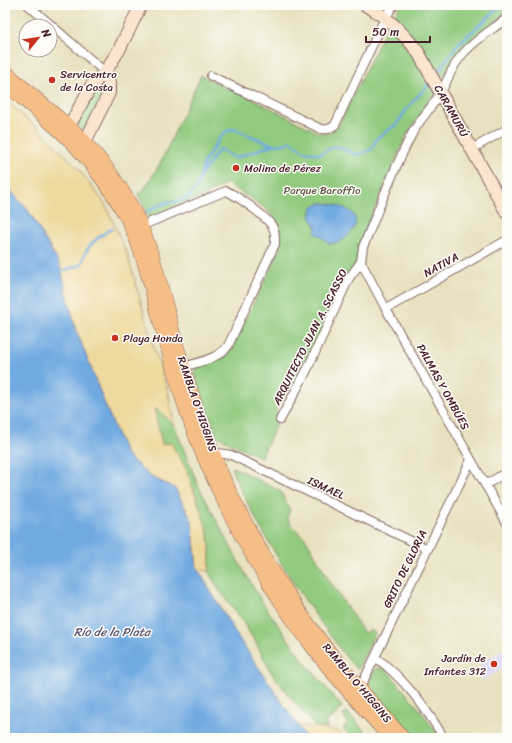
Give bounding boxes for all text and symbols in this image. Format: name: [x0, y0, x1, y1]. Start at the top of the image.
north arrow: [18, 18, 58, 58]
scale bar: [366, 18, 430, 44]
text: 50 m: [372, 21, 399, 43]
text: N: [36, 24, 57, 42]
place label: Servicentro de la Costa: [60, 65, 117, 97]
marker: Servicentro de la Costa: [47, 75, 57, 85]
street label: CARAMURÚ: [429, 81, 474, 141]
place label: Molino de Pérez: [244, 159, 322, 178]
marker: Molino de Pérez: [231, 163, 241, 173]
park label: Parque Baroffio: [284, 181, 361, 200]
street label: NATIVA: [420, 248, 462, 282]
street label: ARQUITECTO JUAN A. SCASSO: [267, 266, 353, 409]
place label: Playa Honda: [123, 329, 183, 348]
marker: Playa Honda: [110, 333, 120, 343]
street label: PALMAS Y OMBÚES: [411, 340, 475, 434]
street label: RAMBLA O'HIGGINS: [172, 354, 222, 454]
street label: ISMAEL: [303, 471, 349, 505]
street label: GRITO DE GLORIA: [378, 527, 432, 611]
water label: Río de la Plata: [74, 621, 152, 643]
street label: RAMBLA O'HIGGINS: [318, 639, 396, 727]
place label: Jardín de Infantes 312: [423, 649, 487, 681]
marker: Jardín de Infantes 312: [489, 659, 499, 669]

